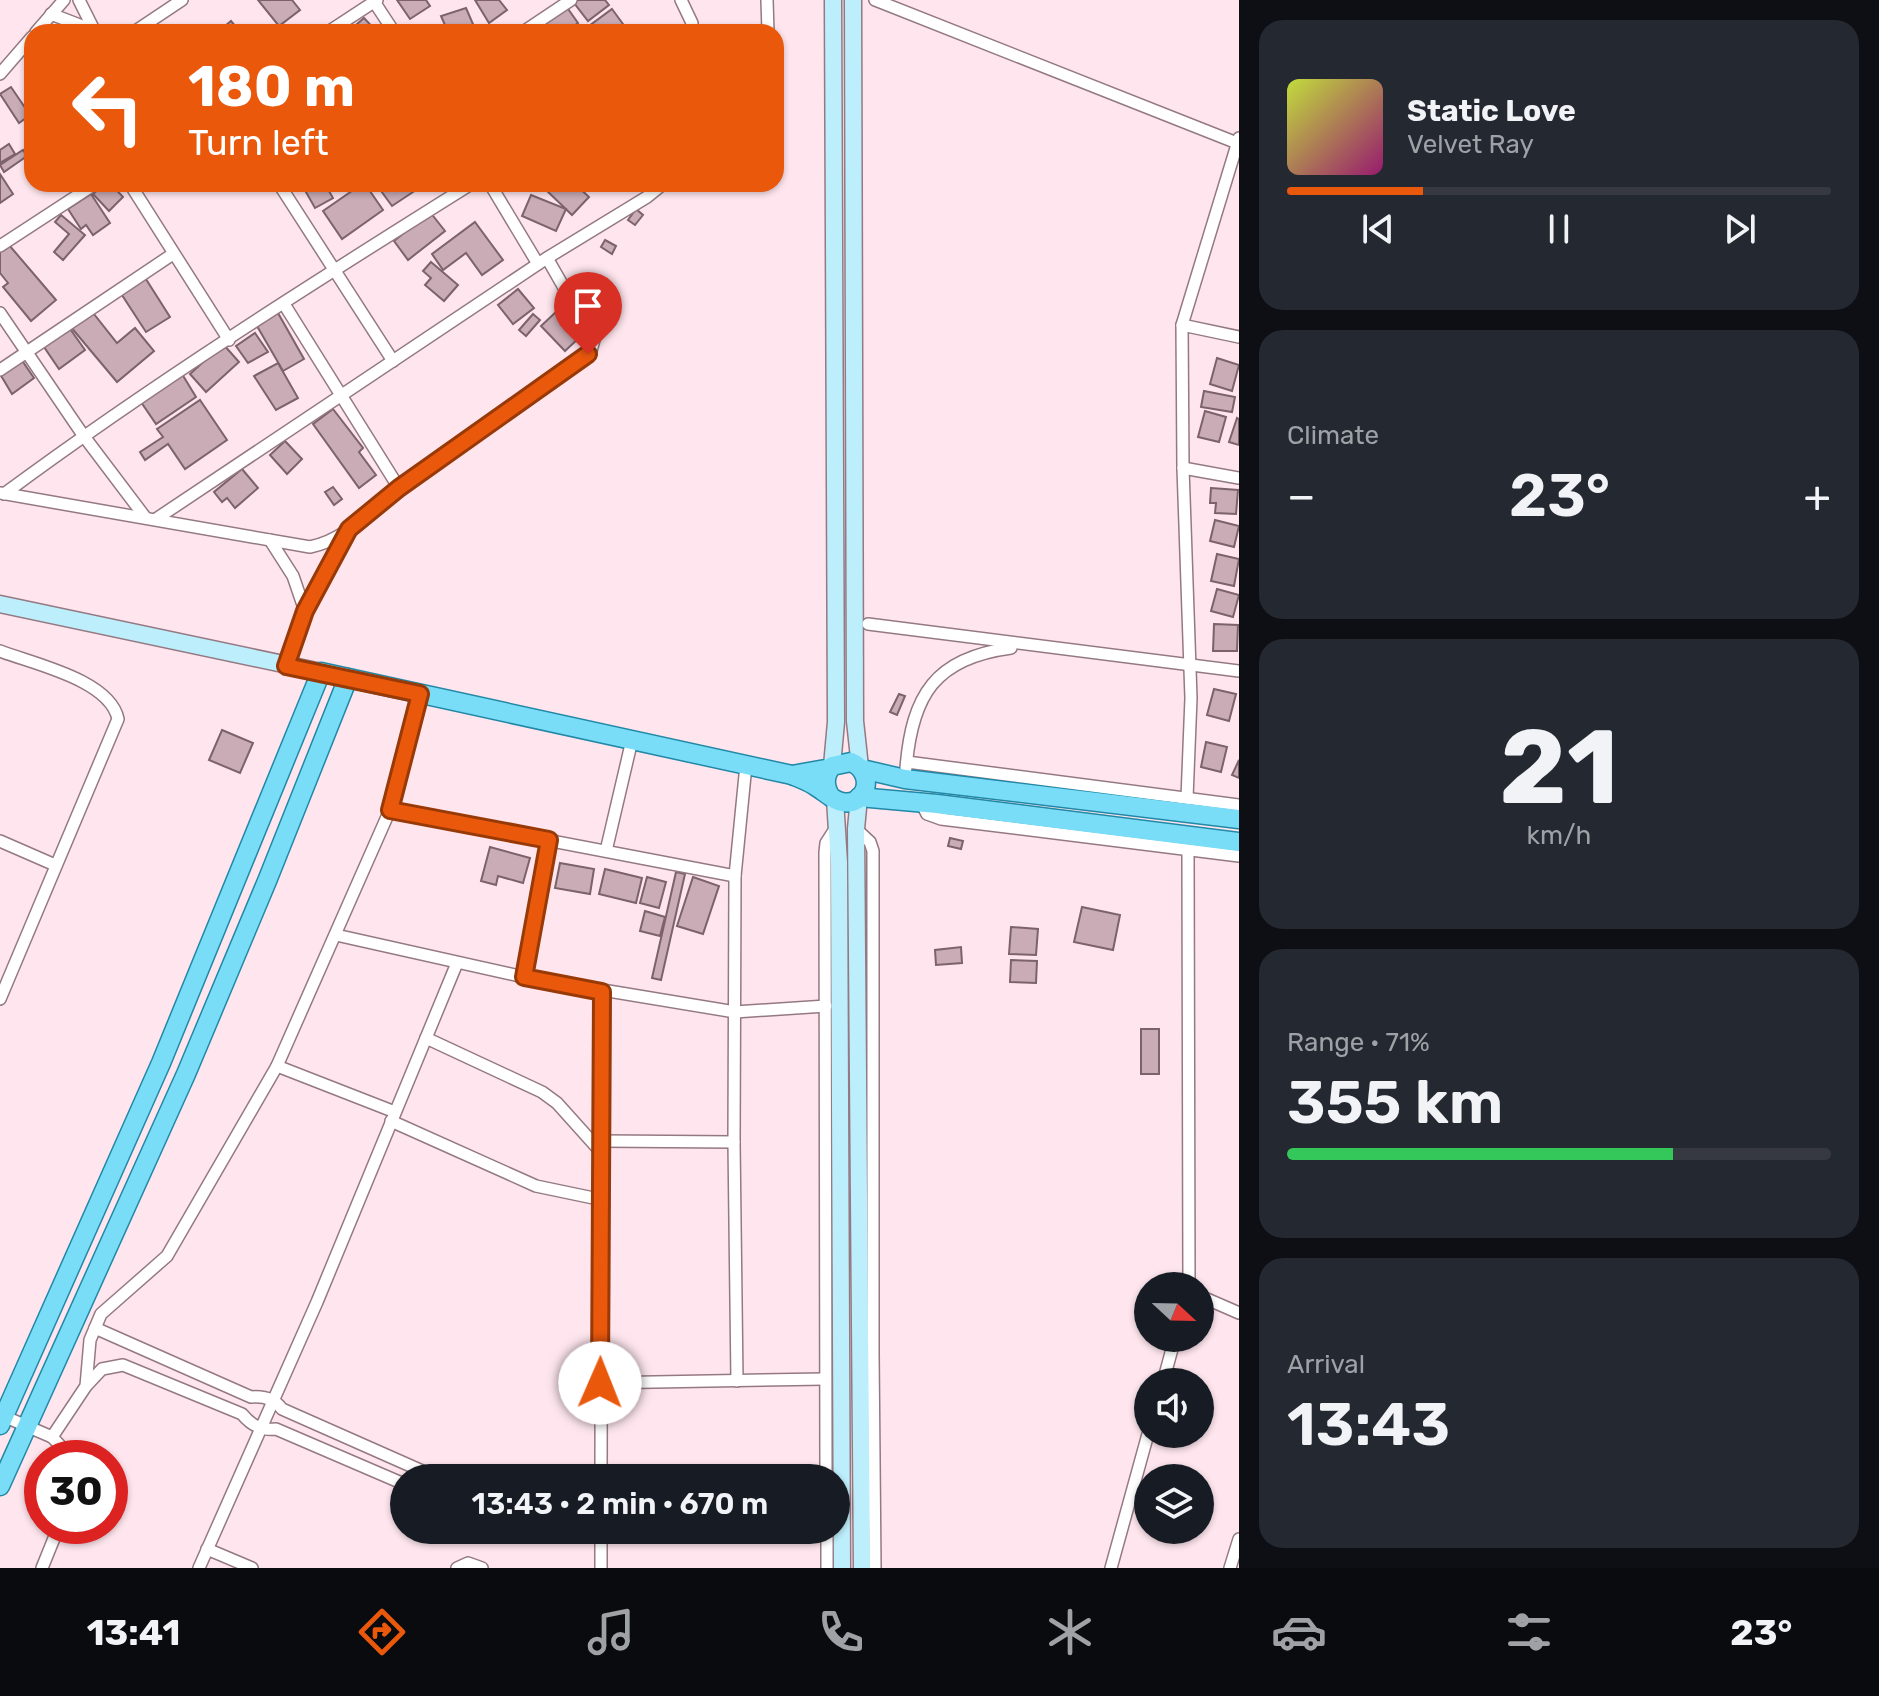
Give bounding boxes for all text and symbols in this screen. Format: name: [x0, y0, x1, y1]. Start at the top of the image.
text: 180 m: [188, 54, 355, 120]
icon: left: [56, 56, 160, 160]
text: Static Love: [1407, 93, 1576, 129]
text: Turn left: [188, 121, 329, 164]
text: Velvet Ray: [1407, 129, 1534, 160]
icon: previous: [1356, 207, 1400, 251]
icon: pause: [1537, 207, 1581, 251]
icon: next: [1718, 207, 1762, 251]
pin: [554, 272, 622, 354]
icon: arrive: [566, 284, 610, 328]
text: Climate: [1287, 420, 1379, 451]
text: 23°: [1509, 460, 1610, 531]
text: −: [1287, 470, 1316, 522]
text: +: [1804, 470, 1831, 522]
text: 21: [1499, 706, 1619, 829]
text: km/h: [1527, 820, 1591, 851]
text: Range · 71%: [1287, 1027, 1430, 1058]
text: 355 km: [1287, 1067, 1503, 1138]
north arrow: [1134, 1272, 1214, 1352]
map controls: [1134, 1272, 1214, 1544]
position arrow: [558, 1341, 642, 1425]
text: Arrival: [1287, 1349, 1365, 1380]
button: sound: [1134, 1368, 1214, 1448]
text: 13:43: [1287, 1389, 1450, 1460]
speed limit sign: 30: [24, 1440, 128, 1544]
button: layers: [1134, 1464, 1214, 1544]
text: 13:43 · 2 min · 670 m: [472, 1486, 768, 1522]
icon: directions: [354, 1604, 410, 1660]
icon: music: [583, 1604, 639, 1660]
icon: phone: [813, 1604, 869, 1660]
icon: climate: [1042, 1604, 1098, 1660]
icon: car: [1271, 1604, 1327, 1660]
icon: filters: [1501, 1604, 1557, 1660]
text: 13:41: [87, 1611, 180, 1654]
text: 23°: [1730, 1611, 1792, 1654]

